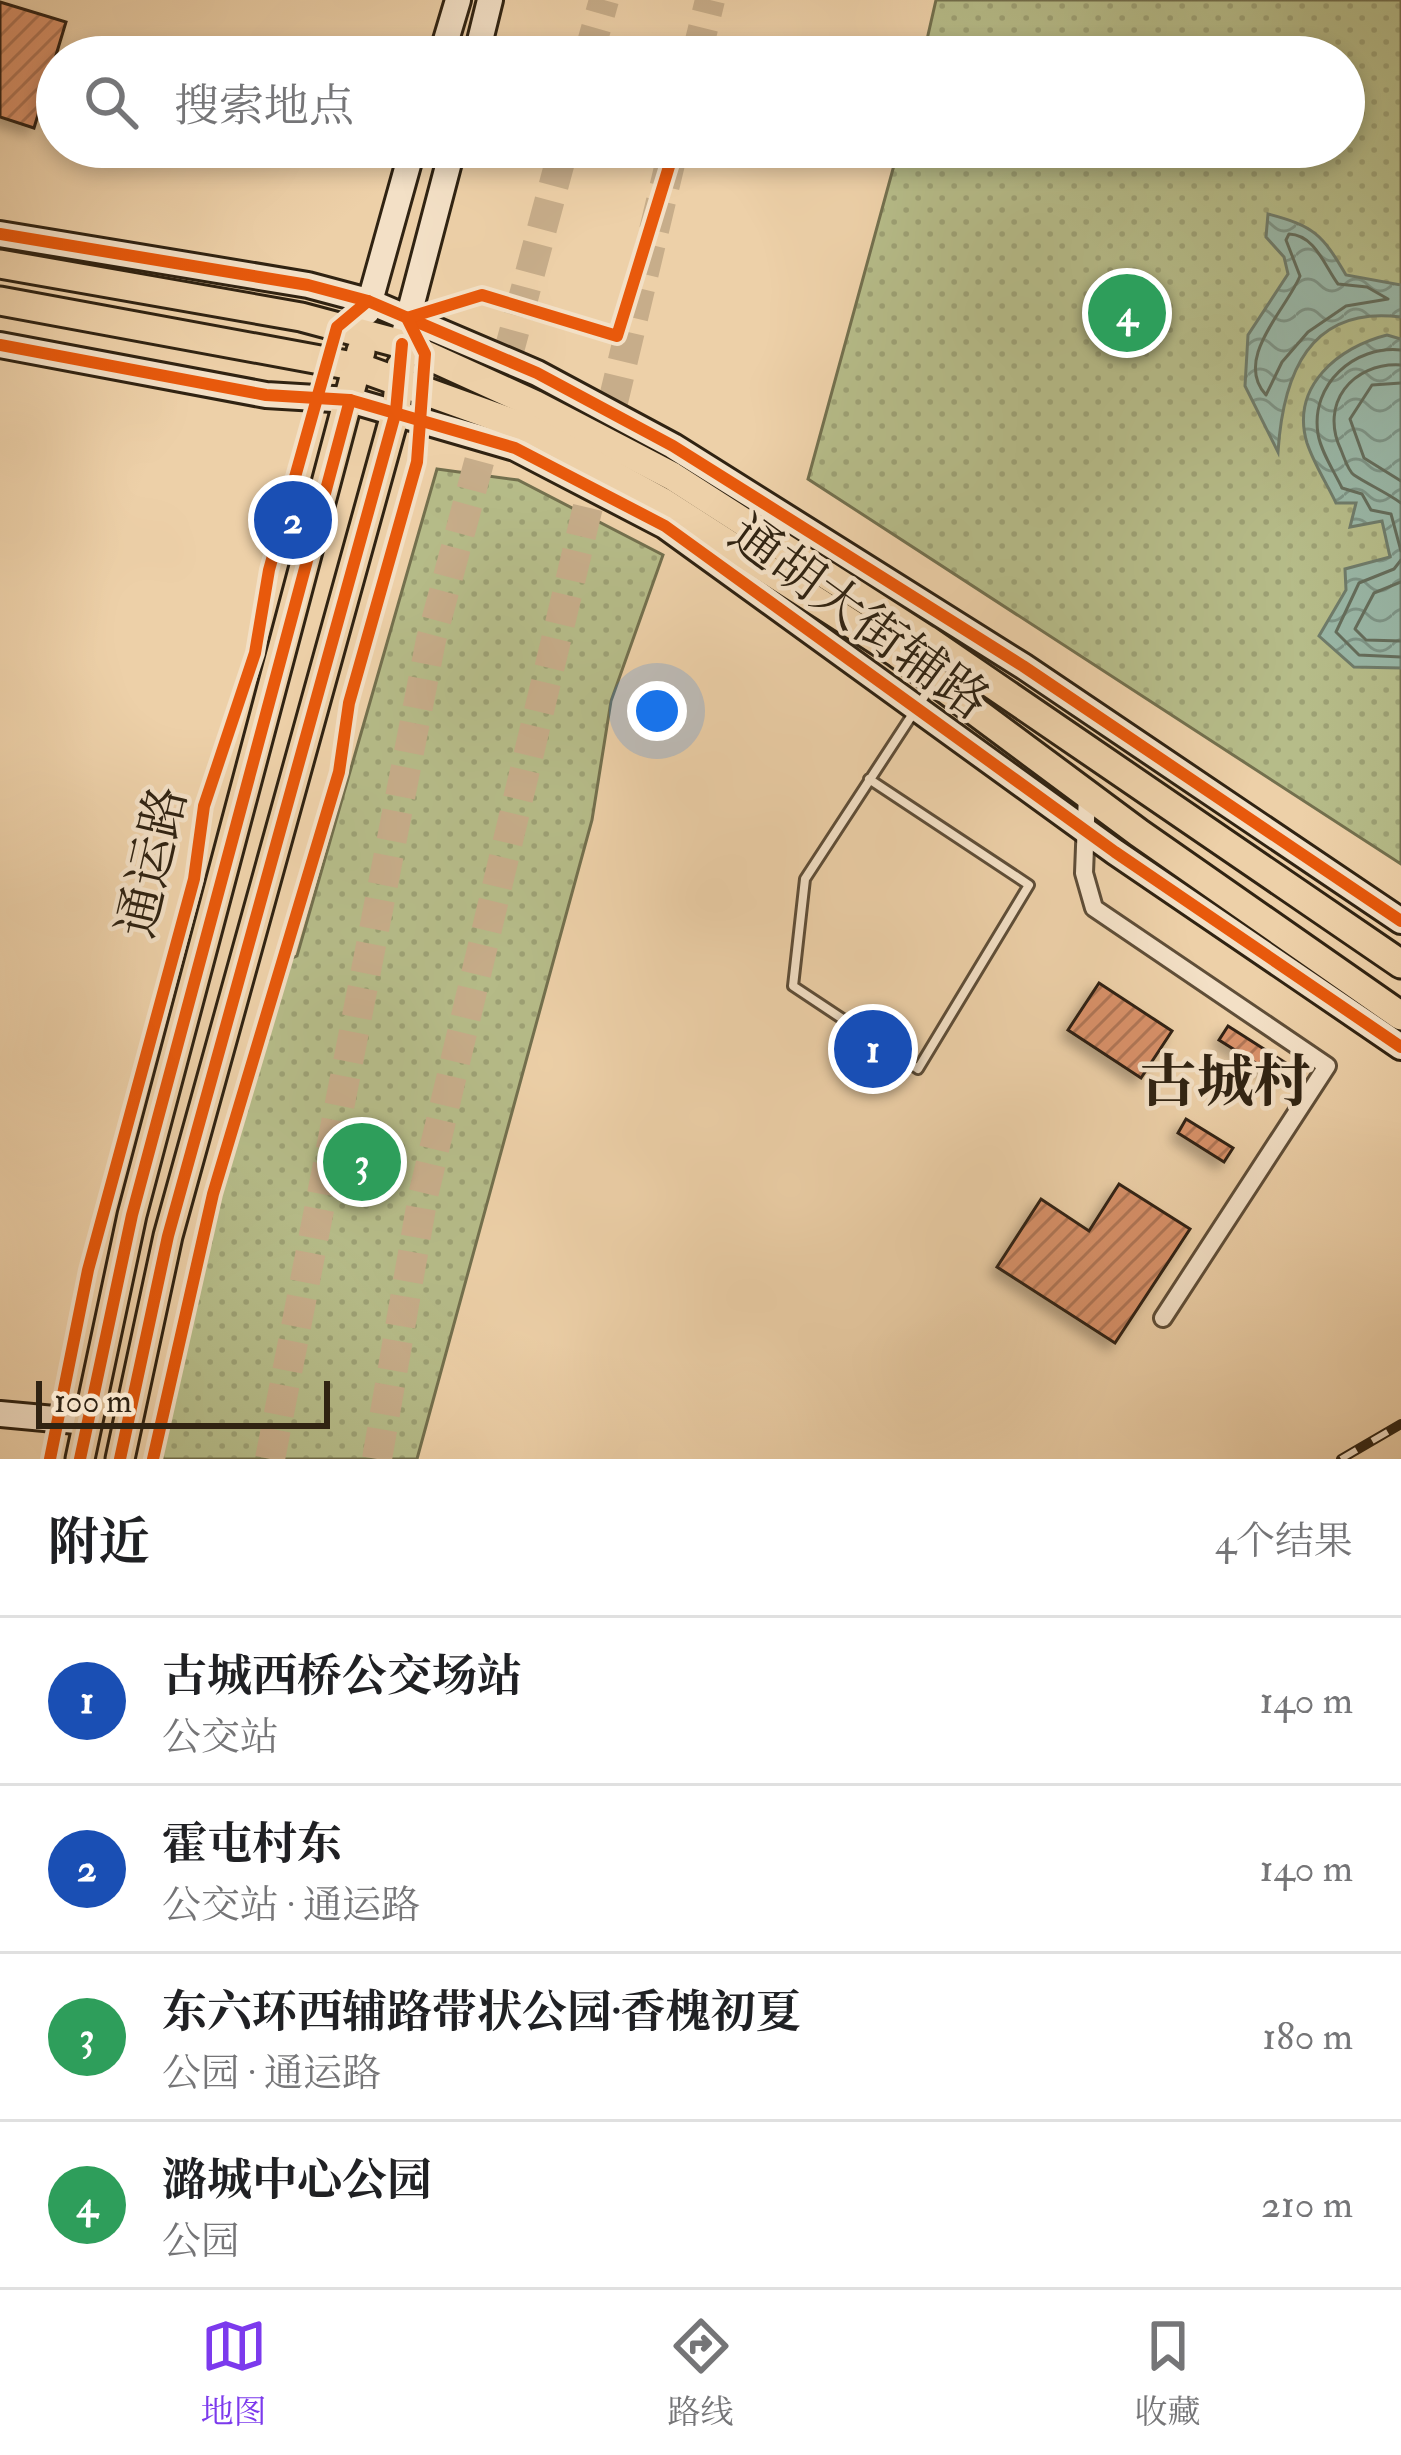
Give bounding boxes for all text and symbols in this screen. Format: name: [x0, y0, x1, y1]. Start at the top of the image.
search box: [36, 36, 1365, 168]
icon: search: [78, 69, 144, 135]
text: 搜索地点: [174, 79, 354, 135]
pin: 4: [1088, 268, 1166, 358]
pin: 2: [254, 475, 332, 565]
street label: 通胡大街辅路: [716, 502, 1002, 734]
your location: [627, 681, 687, 741]
street label: 通运路: [105, 780, 201, 944]
pin: 1: [834, 1004, 912, 1094]
district label: 古城村: [1140, 1047, 1311, 1119]
pin: 3: [323, 1117, 401, 1207]
scale bar: [36, 1375, 330, 1428]
text: 100 m: [54, 1381, 132, 1422]
text: 附近: [48, 1511, 150, 1575]
text: 4个结果: [1215, 1517, 1353, 1566]
text: 古城西桥公交场站: [162, 1649, 522, 1705]
text: 1: [80, 1676, 94, 1725]
text: 140 m: [1260, 1676, 1353, 1725]
text: 公交站: [162, 1713, 279, 1762]
text: 霍屯村东: [162, 1817, 342, 1873]
text: 2: [77, 1844, 97, 1893]
text: 140 m: [1260, 1844, 1353, 1893]
text: 公交站 · 通运路: [162, 1881, 420, 1930]
text: 东六环西辅路带状公园·香槐初夏: [162, 1985, 801, 2041]
text: 3: [80, 2012, 94, 2061]
text: 180 m: [1262, 2012, 1353, 2061]
text: 公园 · 通运路: [162, 2049, 381, 2098]
text: 潞城中心公园: [162, 2153, 432, 2209]
text: 4: [76, 2180, 98, 2229]
text: 210 m: [1261, 2180, 1353, 2229]
text: 公园: [162, 2217, 240, 2266]
tab: 地图: [201, 2313, 267, 2433]
tab: 路线: [668, 2313, 734, 2433]
tab: 收藏: [1135, 2313, 1201, 2433]

